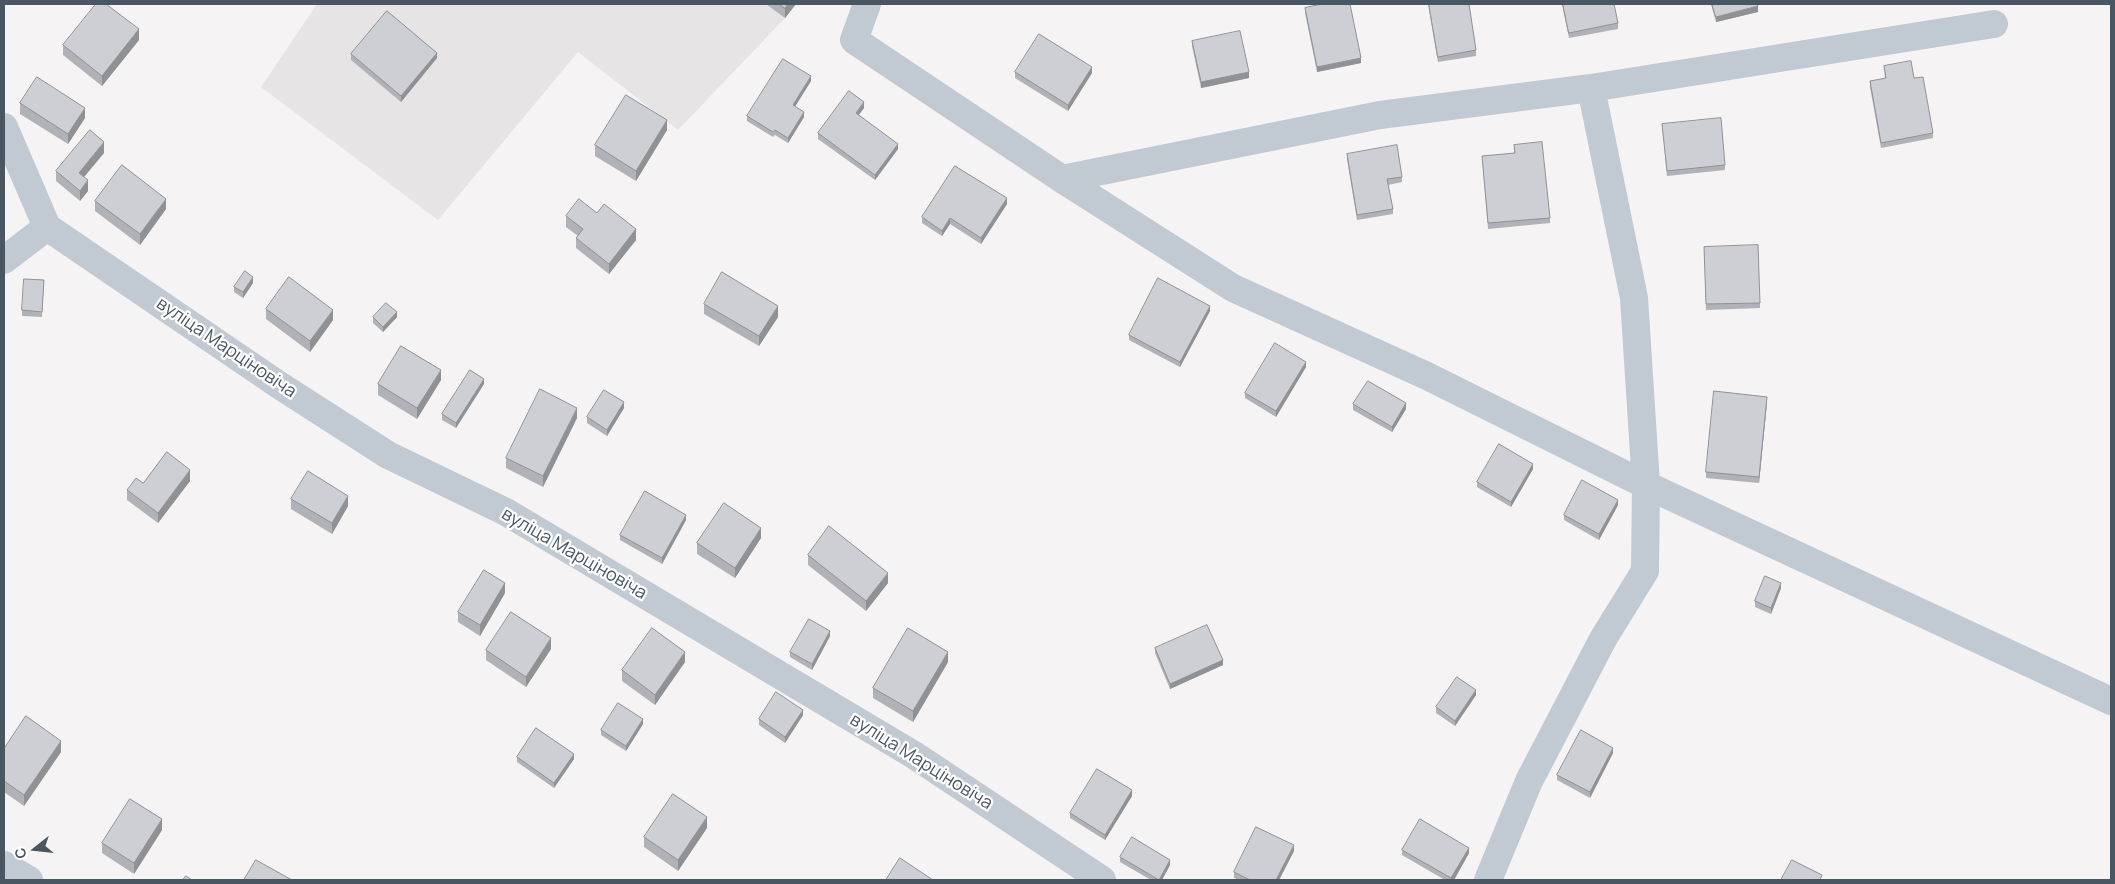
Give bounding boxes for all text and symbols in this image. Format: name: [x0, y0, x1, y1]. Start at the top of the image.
street label: вуліца Марціновіча: [152, 293, 300, 403]
street label: вуліца Марціновіча: [498, 504, 650, 604]
street label: вуліца Марціновіча: [846, 709, 996, 815]
north arrow: [10, 824, 60, 874]
text: С: [10, 846, 31, 861]

